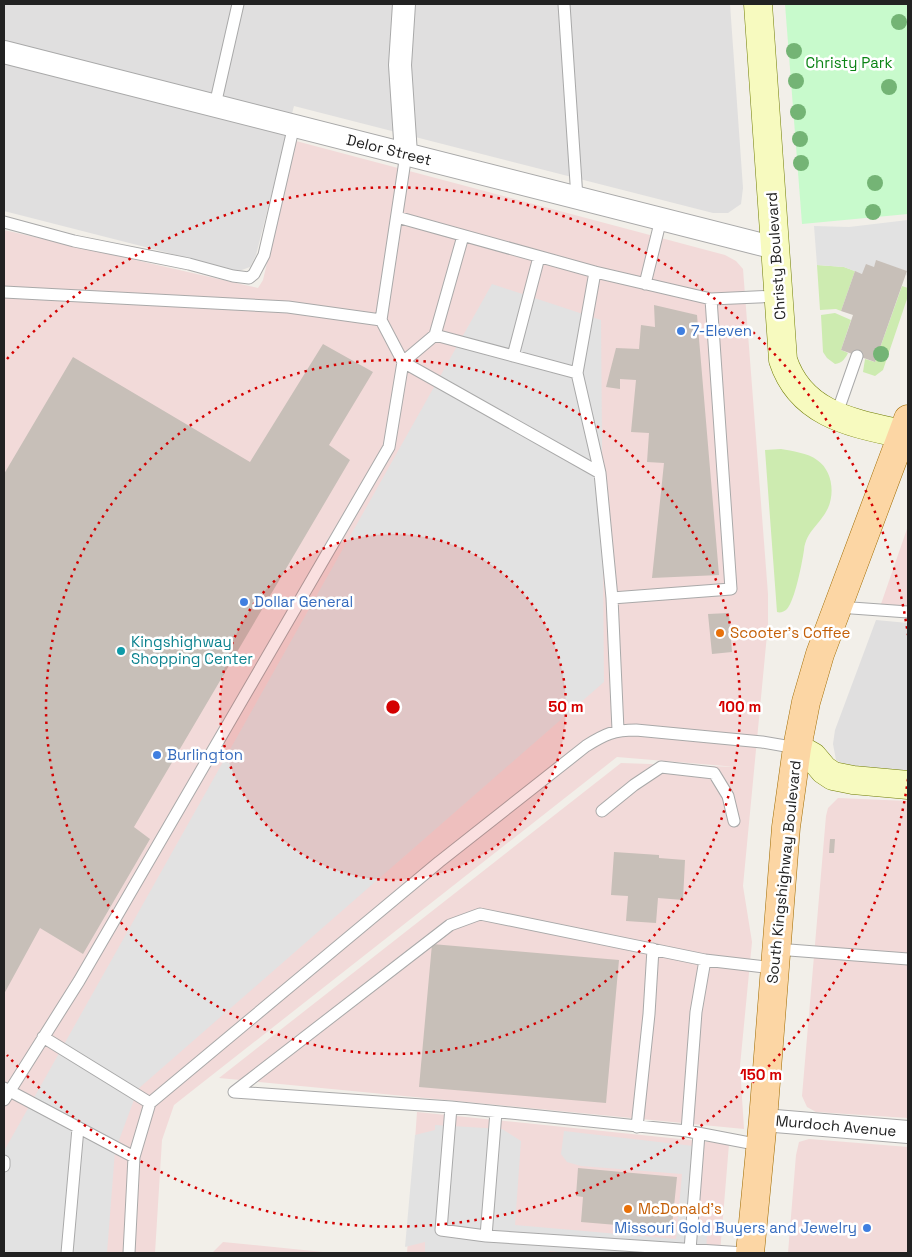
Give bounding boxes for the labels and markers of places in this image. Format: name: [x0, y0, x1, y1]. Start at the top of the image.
place label: 7-Eleven: [691, 321, 752, 340]
marker: 7-Eleven: [675, 325, 687, 337]
place label: Dollar General: [254, 592, 353, 611]
marker: Dollar General: [238, 596, 250, 608]
place label: Scooter's Coffee: [730, 623, 851, 642]
marker: Scooter's Coffee: [714, 627, 726, 639]
place label: Kingshighway Shopping Center: [131, 632, 253, 668]
marker: Kingshighway Shopping Center: [115, 645, 127, 657]
centre of rings: [384, 698, 402, 716]
place label: Burlington: [167, 745, 243, 764]
marker: Burlington: [151, 749, 163, 761]
place label: McDonald's: [638, 1199, 722, 1218]
marker: McDonald's: [622, 1203, 634, 1215]
place label: Missouri Gold Buyers and Jewelry: [614, 1218, 857, 1237]
marker: Missouri Gold Buyers and Jewelry: [861, 1222, 873, 1234]

